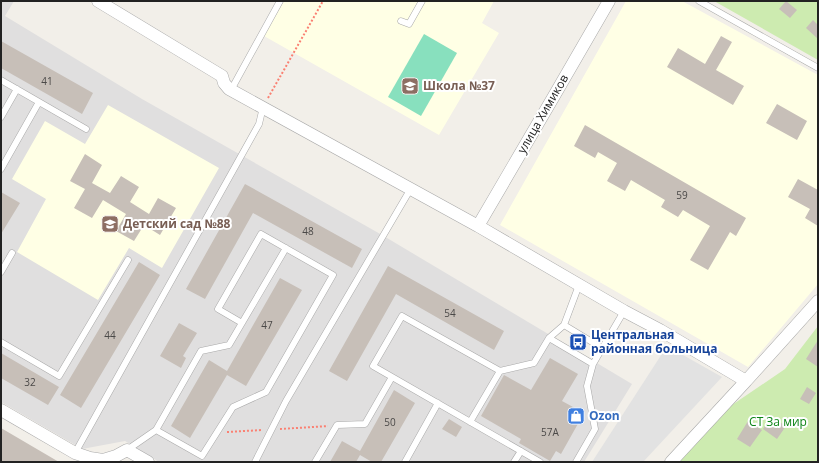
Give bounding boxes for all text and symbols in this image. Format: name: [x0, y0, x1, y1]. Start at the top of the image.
street label: улица Химиков: [513, 71, 572, 157]
house number: 41: [41, 74, 53, 88]
school or university icon: Школа №37: [400, 76, 420, 96]
place label: Школа №37: [423, 77, 495, 94]
house number: 59: [676, 188, 688, 202]
school or university icon: Детский сад №88: [100, 214, 120, 234]
place label: Детский сад №88: [123, 215, 231, 232]
house number: 48: [302, 224, 314, 238]
house number: 54: [444, 306, 456, 320]
house number: 47: [261, 318, 273, 332]
place label: Центральная районная больница: [591, 326, 717, 357]
house number: 44: [104, 328, 116, 342]
bus stop icon: Центральная районная больница: [568, 332, 588, 352]
house number: 32: [24, 375, 36, 389]
shop icon: Ozon: [566, 406, 586, 426]
place label: Ozon: [589, 407, 620, 424]
park label: СТ За мир: [749, 413, 807, 430]
house number: 50: [384, 415, 396, 429]
house number: 57А: [541, 425, 560, 439]

